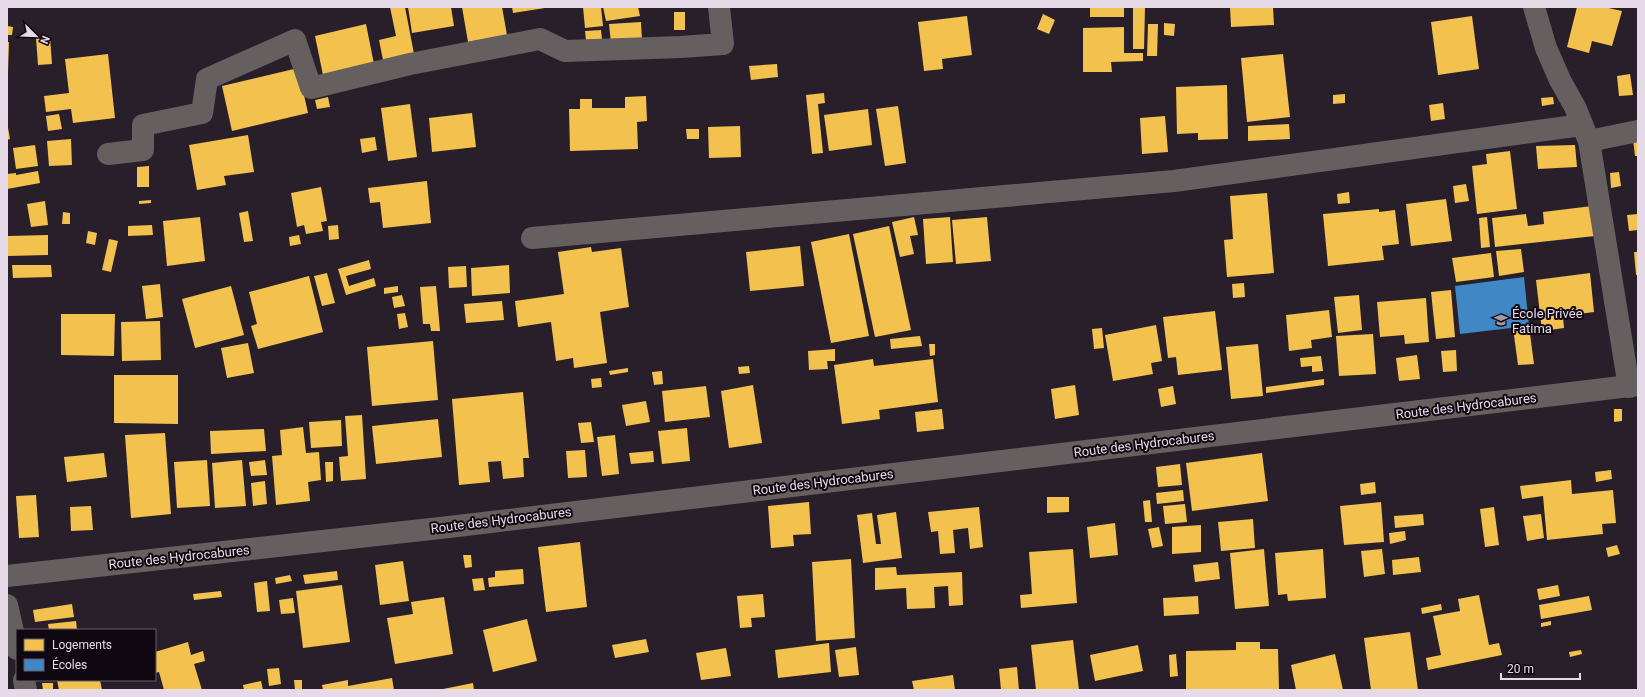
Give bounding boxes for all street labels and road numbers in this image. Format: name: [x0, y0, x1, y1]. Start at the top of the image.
street label: Route des Hydrocabures: [1395, 390, 1538, 422]
street label: Route des Hydrocabures: [1073, 428, 1216, 460]
street label: Route des Hydrocabures: [752, 466, 895, 498]
street label: Route des Hydrocabures: [430, 504, 573, 536]
street label: Route des Hydrocabures: [108, 542, 251, 572]

